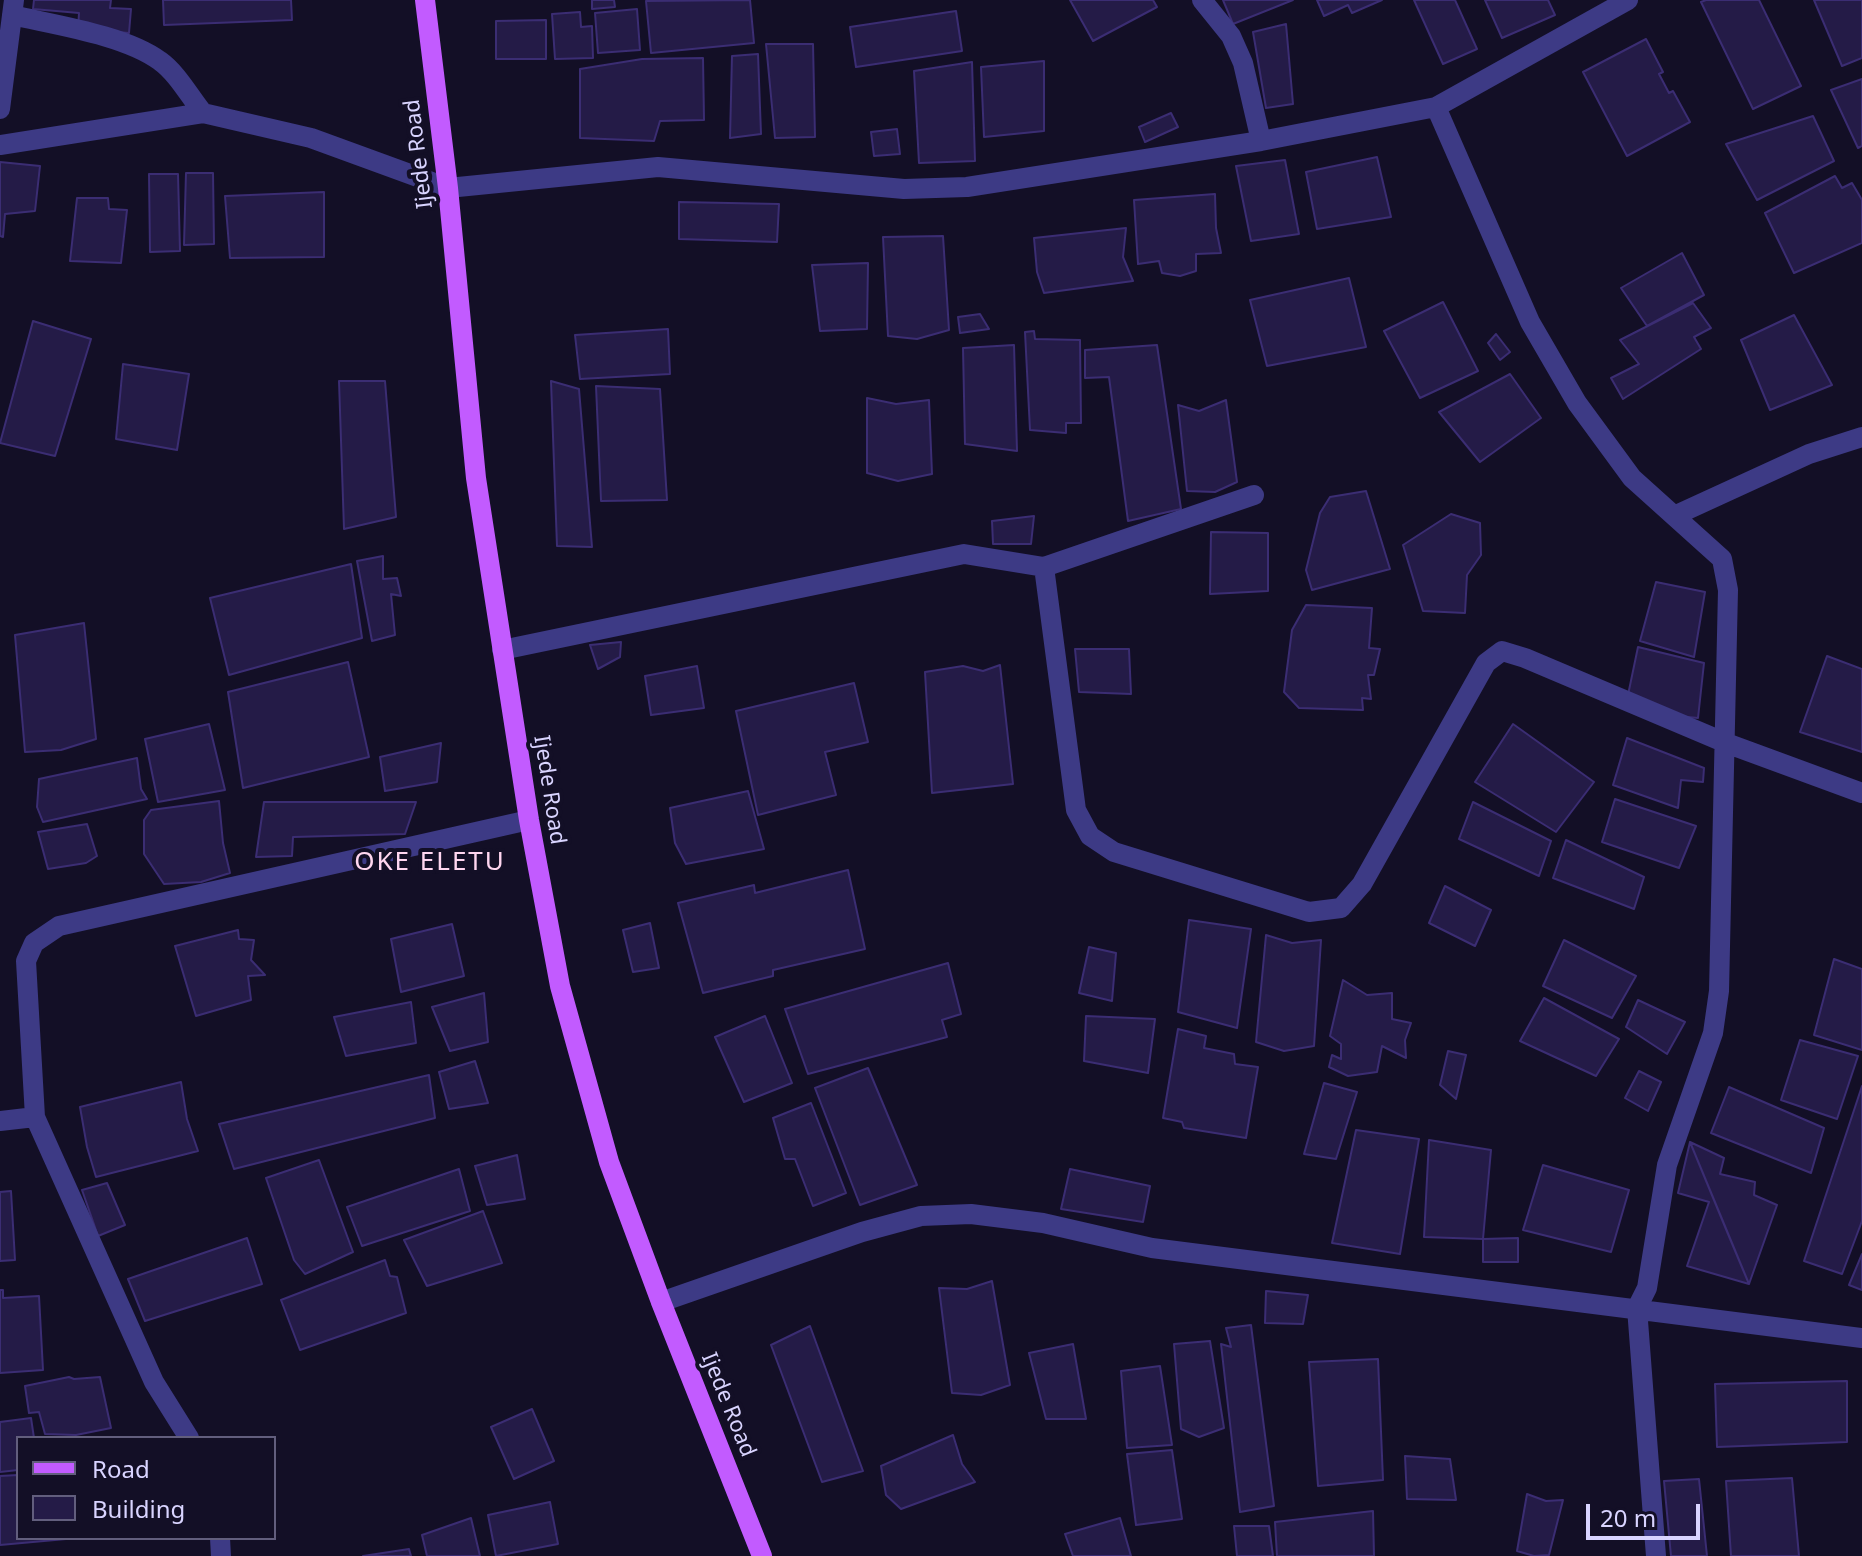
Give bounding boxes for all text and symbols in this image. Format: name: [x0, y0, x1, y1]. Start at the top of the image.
street label: Ijede Road: [399, 98, 439, 210]
street label: Ijede Road: [527, 734, 571, 846]
district label: OKE ELETU: [354, 847, 506, 879]
street label: Ijede Road: [695, 1349, 761, 1461]
legend: [16, 1436, 276, 1540]
text: Road: [92, 1452, 150, 1485]
scale bar: [1590, 1488, 1704, 1538]
text: Building: [92, 1492, 185, 1525]
text: 20 m: [1600, 1501, 1656, 1534]

